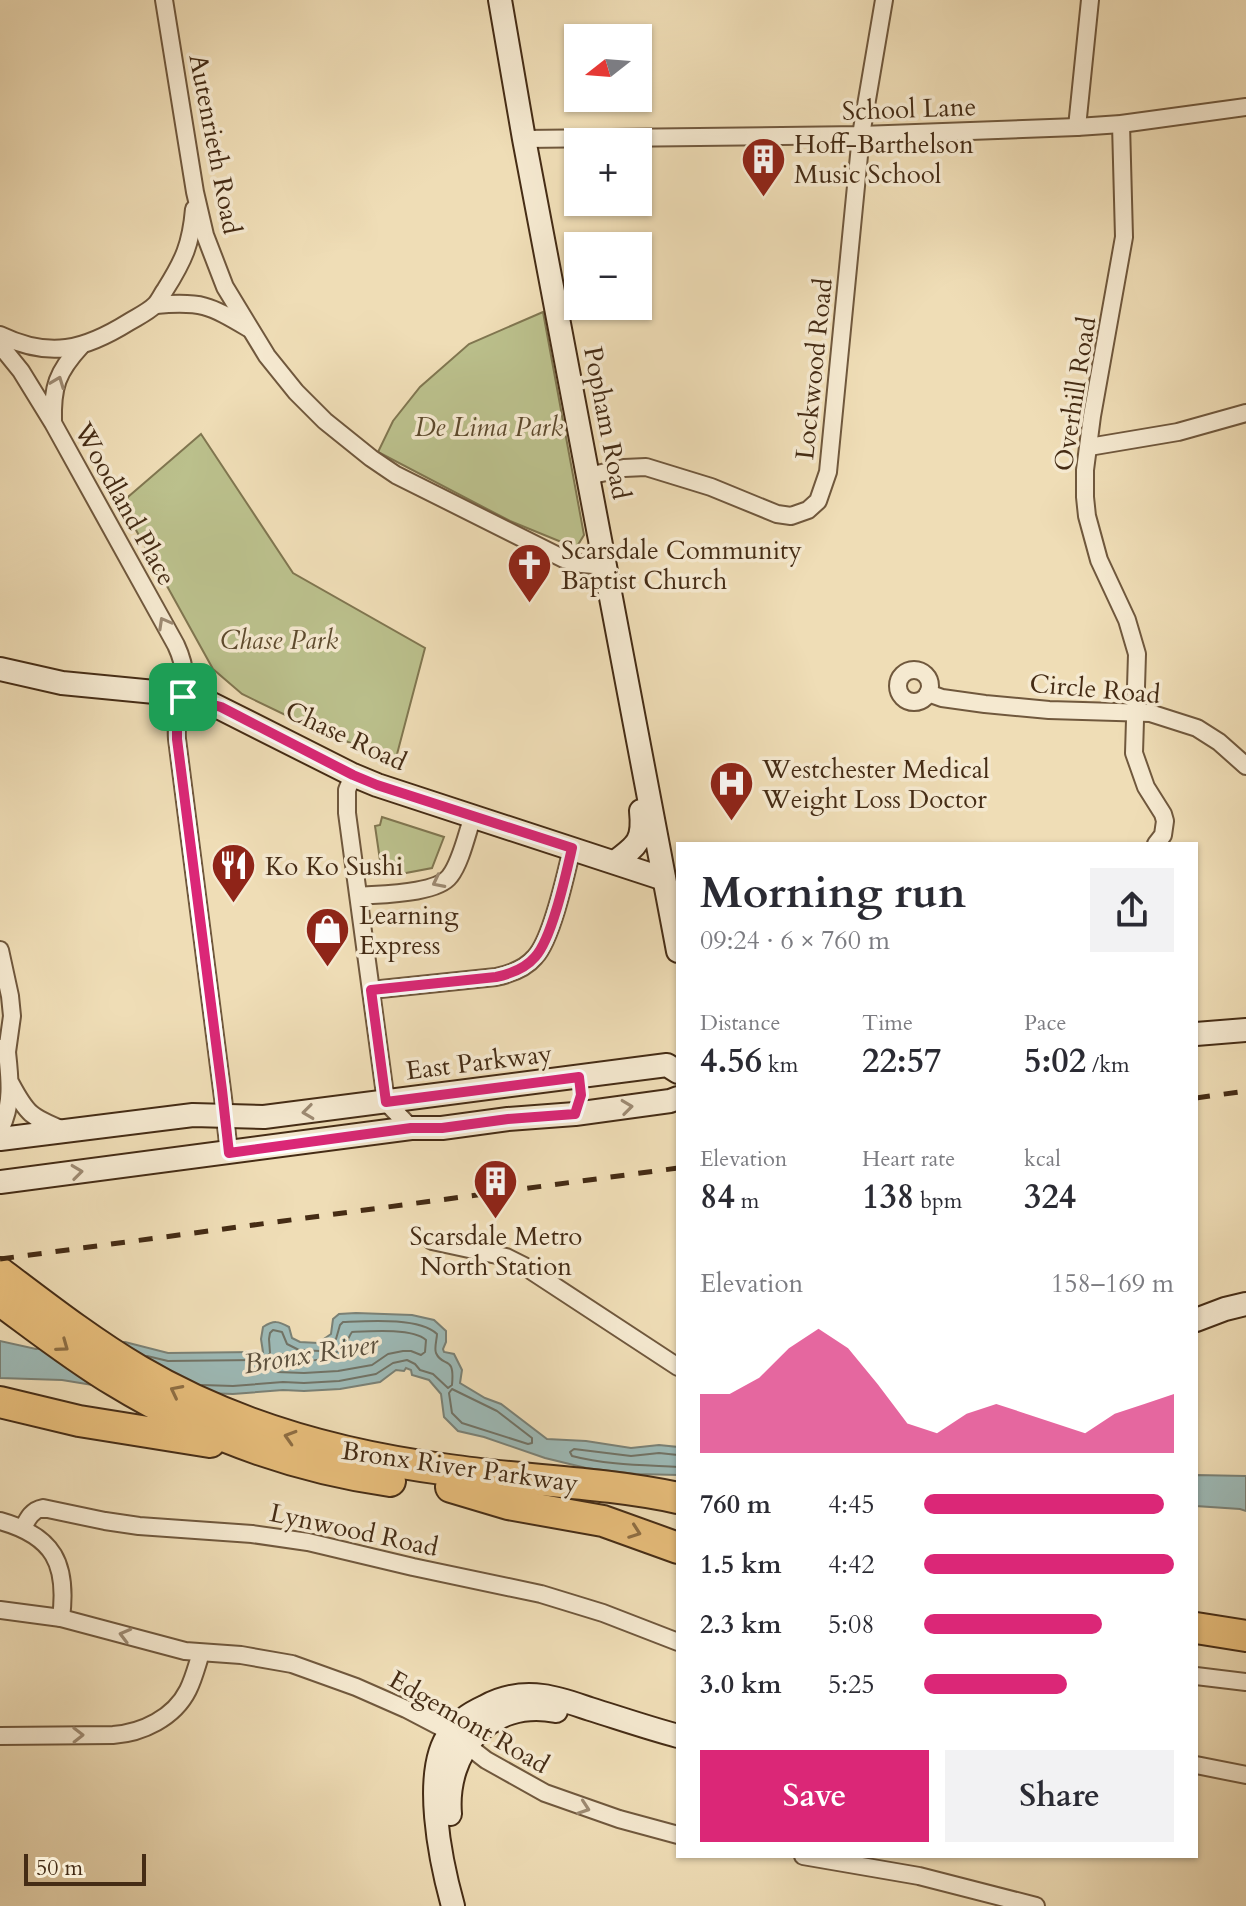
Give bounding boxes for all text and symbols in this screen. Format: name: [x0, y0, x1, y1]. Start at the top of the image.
north arrow: [564, 24, 652, 112]
map controls: [564, 24, 652, 320]
street label: Autenrieth Road: [180, 51, 250, 237]
street label: School Lane: [841, 89, 977, 129]
place label: Hoff-Barthelson Music School: [794, 127, 974, 192]
button: +: [564, 128, 652, 216]
building icon: Hoff-Barthelson Music School: [739, 135, 787, 198]
button: −: [564, 232, 652, 320]
street label: Lockwood Road: [787, 276, 841, 462]
street label: Overhill Road: [1046, 314, 1104, 474]
street label: Popham Road: [575, 344, 639, 503]
one-way arrow: [48, 376, 65, 390]
park label: De Lima Park: [415, 410, 563, 445]
street label: Woodland Place: [65, 415, 184, 592]
place label: Scarsdale Community Baptist Church: [561, 533, 802, 598]
church icon: Scarsdale Community Baptist Church: [506, 541, 554, 604]
one-way arrow: [158, 618, 174, 632]
park label: Chase Park: [220, 623, 338, 658]
pin: [149, 663, 217, 731]
street label: Circle Road: [1028, 666, 1162, 712]
icon: arrive: [161, 675, 205, 719]
street label: Chase Road: [280, 693, 412, 779]
place label: Westchester Medical Weight Loss Doctor: [761, 752, 990, 817]
hospital icon: Westchester Medical Weight Loss Doctor: [707, 760, 755, 823]
restaurant icon: Ko Ko Sushi: [210, 842, 258, 905]
place label: Ko Ko Sushi: [265, 849, 403, 884]
text: Morning run: [700, 863, 966, 923]
button: share: [1090, 868, 1174, 952]
one-way arrow: [432, 872, 446, 888]
place label: Learning Express: [359, 898, 459, 963]
shop icon: Learning Express: [304, 906, 352, 969]
text: 09:24 · 6 × 760 m: [700, 923, 890, 958]
text: Distance: [700, 1008, 780, 1038]
text: Time: [862, 1008, 913, 1038]
text: Pace: [1024, 1008, 1067, 1038]
street label: East Parkway: [404, 1036, 554, 1088]
text: 4.56: [700, 1038, 762, 1084]
text: 22:57: [862, 1038, 942, 1084]
text: 5:02: [1024, 1038, 1086, 1084]
text: km: [762, 1050, 798, 1080]
text: /km: [1086, 1050, 1130, 1080]
one-way arrow: [620, 1099, 634, 1116]
one-way arrow: [301, 1103, 315, 1120]
text: Elevation: [700, 1144, 787, 1174]
text: Heart rate: [862, 1144, 955, 1174]
text: kcal: [1024, 1144, 1061, 1174]
building icon: Scarsdale Metro North Station: [472, 1157, 520, 1220]
one-way arrow: [71, 1164, 84, 1181]
text: 84: [700, 1174, 735, 1220]
text: 138: [862, 1174, 914, 1220]
text: 324: [1024, 1174, 1076, 1220]
text: m: [735, 1186, 759, 1216]
text: bpm: [914, 1186, 962, 1216]
place label: Scarsdale Metro North Station: [410, 1219, 582, 1284]
text: Elevation: [700, 1266, 803, 1301]
text: 158–169 m: [1051, 1266, 1174, 1301]
water label: Bronx River: [241, 1324, 382, 1383]
one-way arrow: [54, 1336, 69, 1351]
one-way arrow: [170, 1385, 185, 1401]
one-way arrow: [283, 1430, 297, 1446]
street label: Bronx River Parkway: [339, 1433, 581, 1501]
text: 760 m: [700, 1487, 771, 1522]
text: 4:45: [828, 1487, 875, 1522]
street label: Lynwood Road: [267, 1495, 441, 1565]
one-way arrow: [627, 1522, 641, 1538]
text: 1.5 km: [700, 1547, 781, 1582]
text: 4:42: [828, 1547, 875, 1582]
text: 2.3 km: [700, 1607, 781, 1642]
text: 5:08: [828, 1607, 875, 1642]
one-way arrow: [118, 1628, 132, 1645]
street label: Edgemont Road: [383, 1662, 556, 1782]
text: 3.0 km: [700, 1667, 781, 1702]
text: 5:25: [828, 1667, 875, 1702]
one-way arrow: [72, 1726, 85, 1744]
button: Save: [700, 1750, 929, 1842]
button: Share: [945, 1750, 1174, 1842]
one-way arrow: [577, 1798, 591, 1814]
scale bar: [24, 1850, 146, 1886]
text: 50 m: [36, 1853, 83, 1883]

